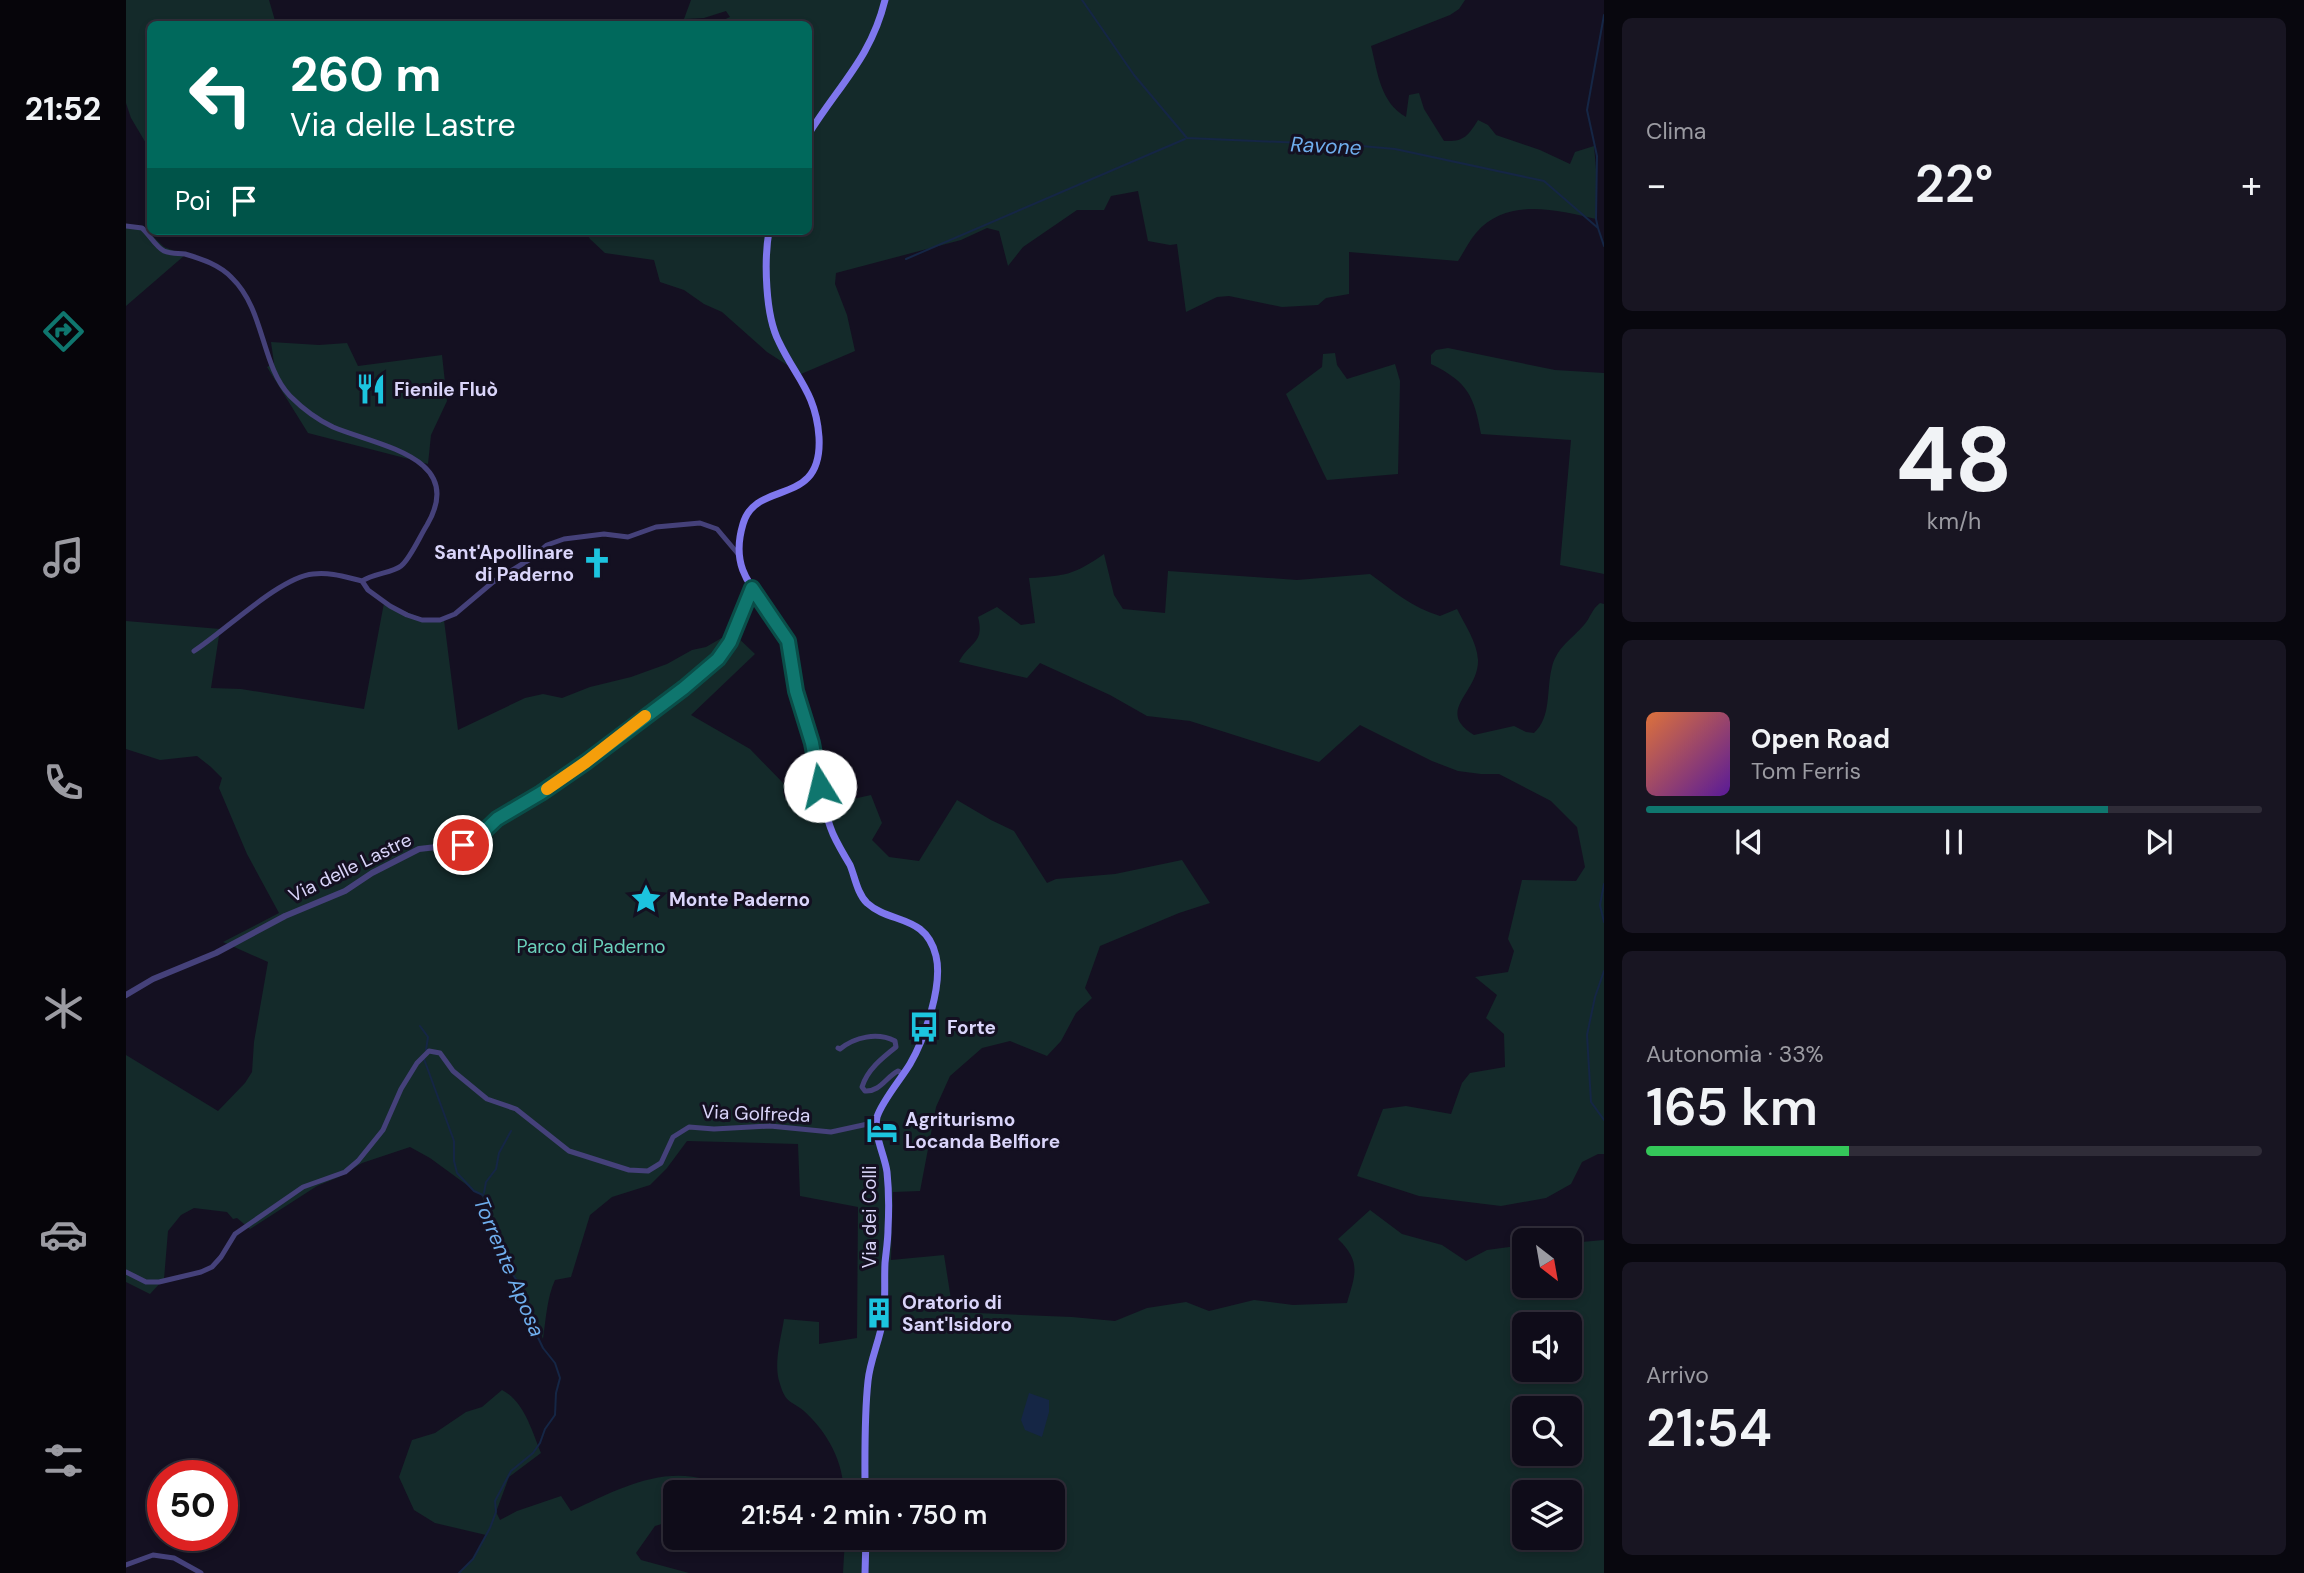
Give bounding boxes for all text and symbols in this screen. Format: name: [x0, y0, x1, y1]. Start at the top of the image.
text: 260 m: [290, 42, 441, 106]
icon: left: [175, 49, 266, 140]
text: 21:52: [25, 88, 101, 130]
text: Via delle Lastre: [290, 104, 516, 146]
text: Clima: [1646, 116, 1706, 146]
water label: Ravone: [1290, 130, 1362, 162]
text: 22°: [1915, 150, 1993, 218]
text: −: [1646, 160, 1667, 210]
text: +: [2241, 160, 2262, 210]
icon: arrive: [225, 182, 263, 220]
text: Poi: [175, 184, 211, 218]
icon: directions: [39, 307, 88, 356]
restaurant icon: Fienile Fluò: [354, 372, 388, 406]
place label: Fienile Fluò: [394, 377, 498, 402]
text: 48: [1896, 401, 2012, 519]
text: km/h: [1927, 506, 1981, 536]
icon: music: [39, 533, 88, 582]
place label: Sant'Apollinare di Paderno: [434, 540, 574, 587]
church icon: Sant'Apollinare di Paderno: [580, 546, 614, 580]
text: Open Road: [1751, 722, 1890, 756]
position arrow: [783, 749, 857, 823]
text: Tom Ferris: [1751, 756, 1861, 786]
icon: phone: [39, 758, 88, 807]
pin: [433, 815, 493, 875]
icon: previous: [1730, 823, 1768, 861]
icon: pause: [1935, 823, 1973, 861]
icon: next: [2140, 823, 2178, 861]
icon: arrive: [444, 826, 482, 864]
street label: Via delle Lastre: [284, 827, 416, 908]
place icon: Monte Paderno: [629, 882, 663, 916]
place label: Monte Paderno: [669, 887, 810, 912]
park label: Parco di Paderno: [516, 934, 666, 959]
icon: climate: [39, 984, 88, 1033]
bus stop icon: Forte: [907, 1010, 941, 1044]
place label: Forte: [947, 1015, 996, 1040]
text: Autonomia · 33%: [1646, 1039, 1824, 1069]
text: 165 km: [1646, 1073, 1818, 1141]
street label: Via Golfreda: [701, 1099, 811, 1128]
place label: Agriturismo Locanda Belfiore: [905, 1107, 1060, 1154]
hotel icon: Agriturismo Locanda Belfiore: [865, 1113, 899, 1147]
street label: Via dei Colli: [857, 1166, 882, 1268]
water label: Torrente Aposa: [467, 1193, 551, 1341]
icon: car: [39, 1210, 88, 1259]
north arrow: [1512, 1228, 1582, 1298]
map controls: [1512, 1228, 1582, 1550]
place label: Oratorio di Sant'Isidoro: [902, 1290, 1012, 1337]
building icon: Oratorio di Sant'Isidoro: [862, 1296, 896, 1330]
button: sound: [1512, 1312, 1582, 1382]
text: Arrivo: [1646, 1360, 1709, 1390]
text: 21:54: [1646, 1394, 1772, 1462]
button: search: [1512, 1396, 1582, 1466]
icon: filters: [39, 1436, 88, 1485]
speed limit sign: 50: [147, 1460, 238, 1551]
button: layers: [1512, 1480, 1582, 1550]
text: 21:54 · 2 min · 750 m: [741, 1498, 987, 1532]

